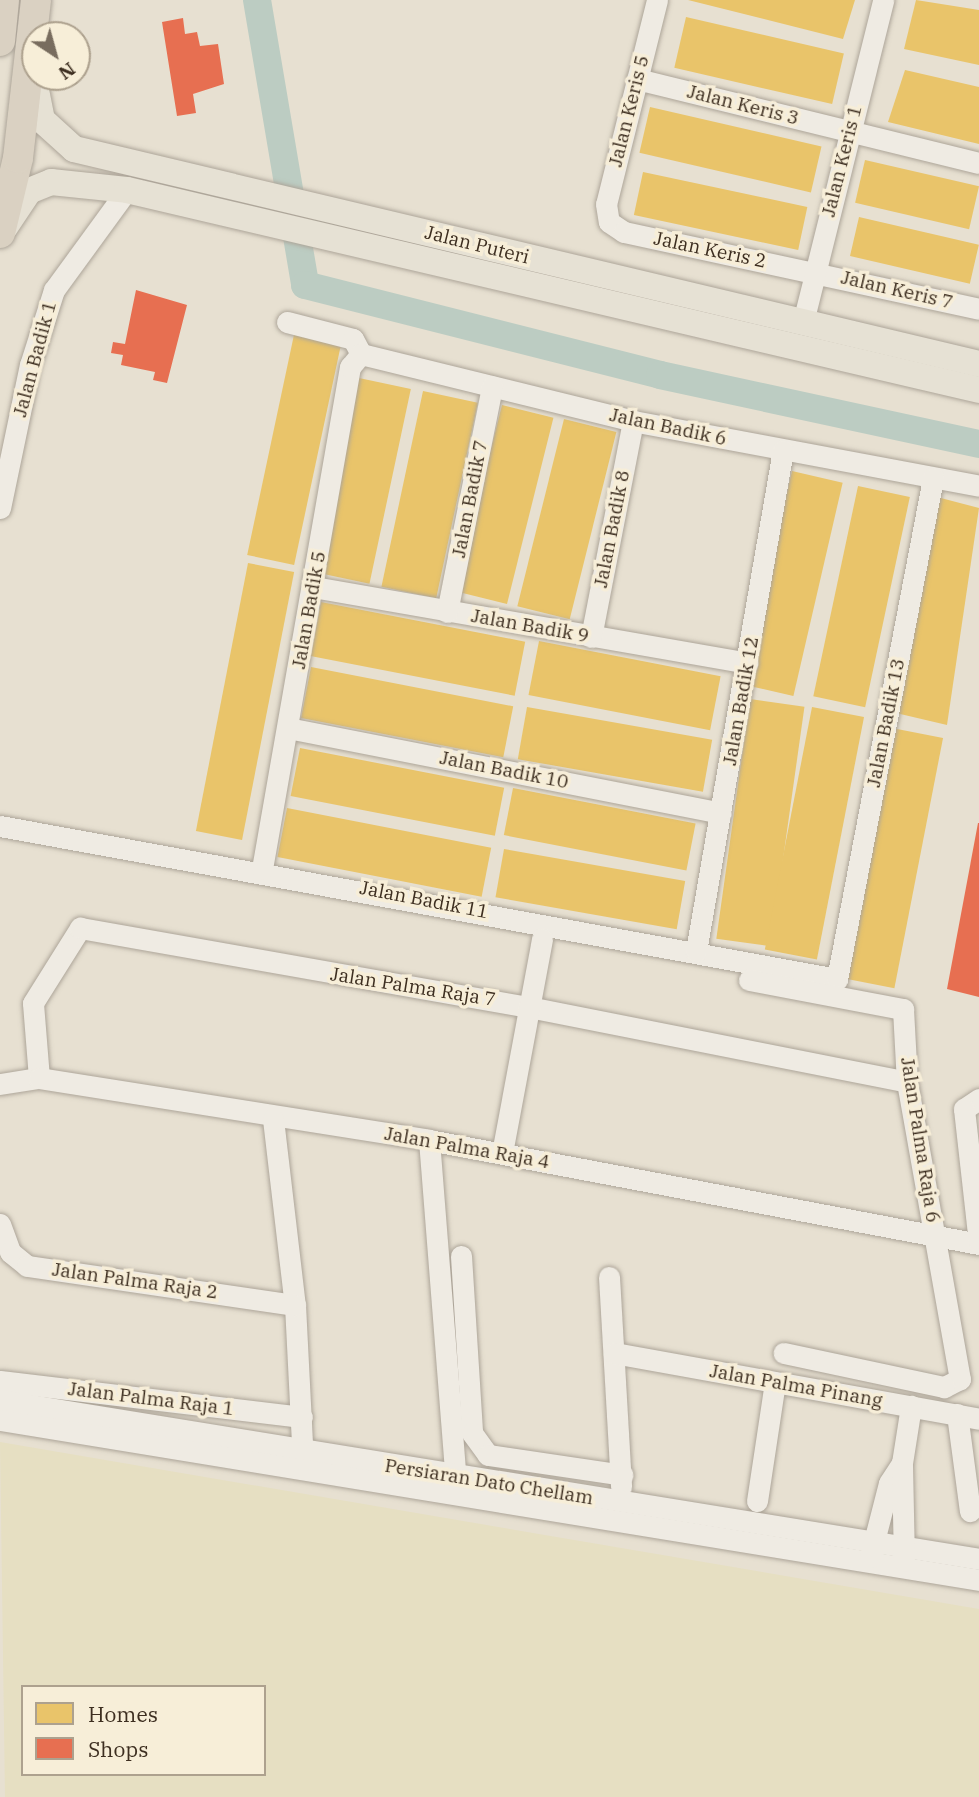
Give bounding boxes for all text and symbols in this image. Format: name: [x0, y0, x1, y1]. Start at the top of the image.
north arrow: [21, 21, 91, 91]
street label: Jalan Keris 5: [604, 53, 654, 169]
text: N: [54, 57, 80, 85]
street label: Jalan Keris 3: [685, 80, 801, 130]
street label: Jalan Keris 1: [817, 103, 867, 219]
street label: Jalan Puteri: [423, 221, 531, 269]
street label: Jalan Keris 2: [652, 227, 768, 273]
street label: Jalan Keris 7: [839, 266, 955, 314]
street label: Jalan Badik 1: [9, 299, 61, 419]
street label: Jalan Badik 6: [607, 403, 729, 451]
street label: Jalan Badik 7: [447, 438, 493, 560]
street label: Jalan Badik 8: [589, 468, 635, 590]
street label: Jalan Badik 5: [287, 549, 331, 671]
street label: Jalan Badik 9: [469, 604, 591, 648]
street label: Jalan Badik 12: [718, 635, 764, 767]
street label: Jalan Badik 13: [862, 657, 910, 789]
street label: Jalan Badik 10: [438, 746, 570, 794]
street label: Jalan Badik 11: [358, 876, 490, 924]
street label: Jalan Palma Raja 7: [329, 963, 497, 1011]
street label: Jalan Palma Raja 6: [896, 1056, 944, 1224]
street label: Jalan Palma Raja 4: [383, 1122, 551, 1174]
street label: Jalan Palma Raja 2: [51, 1258, 219, 1304]
street label: Jalan Palma Pinang: [708, 1360, 884, 1412]
street label: Jalan Palma Raja 1: [67, 1377, 235, 1421]
street label: Persiaran Dato Chellam: [383, 1454, 595, 1510]
legend: [21, 1685, 266, 1776]
text: Homes: [88, 1700, 158, 1728]
text: Shops: [88, 1735, 148, 1763]

